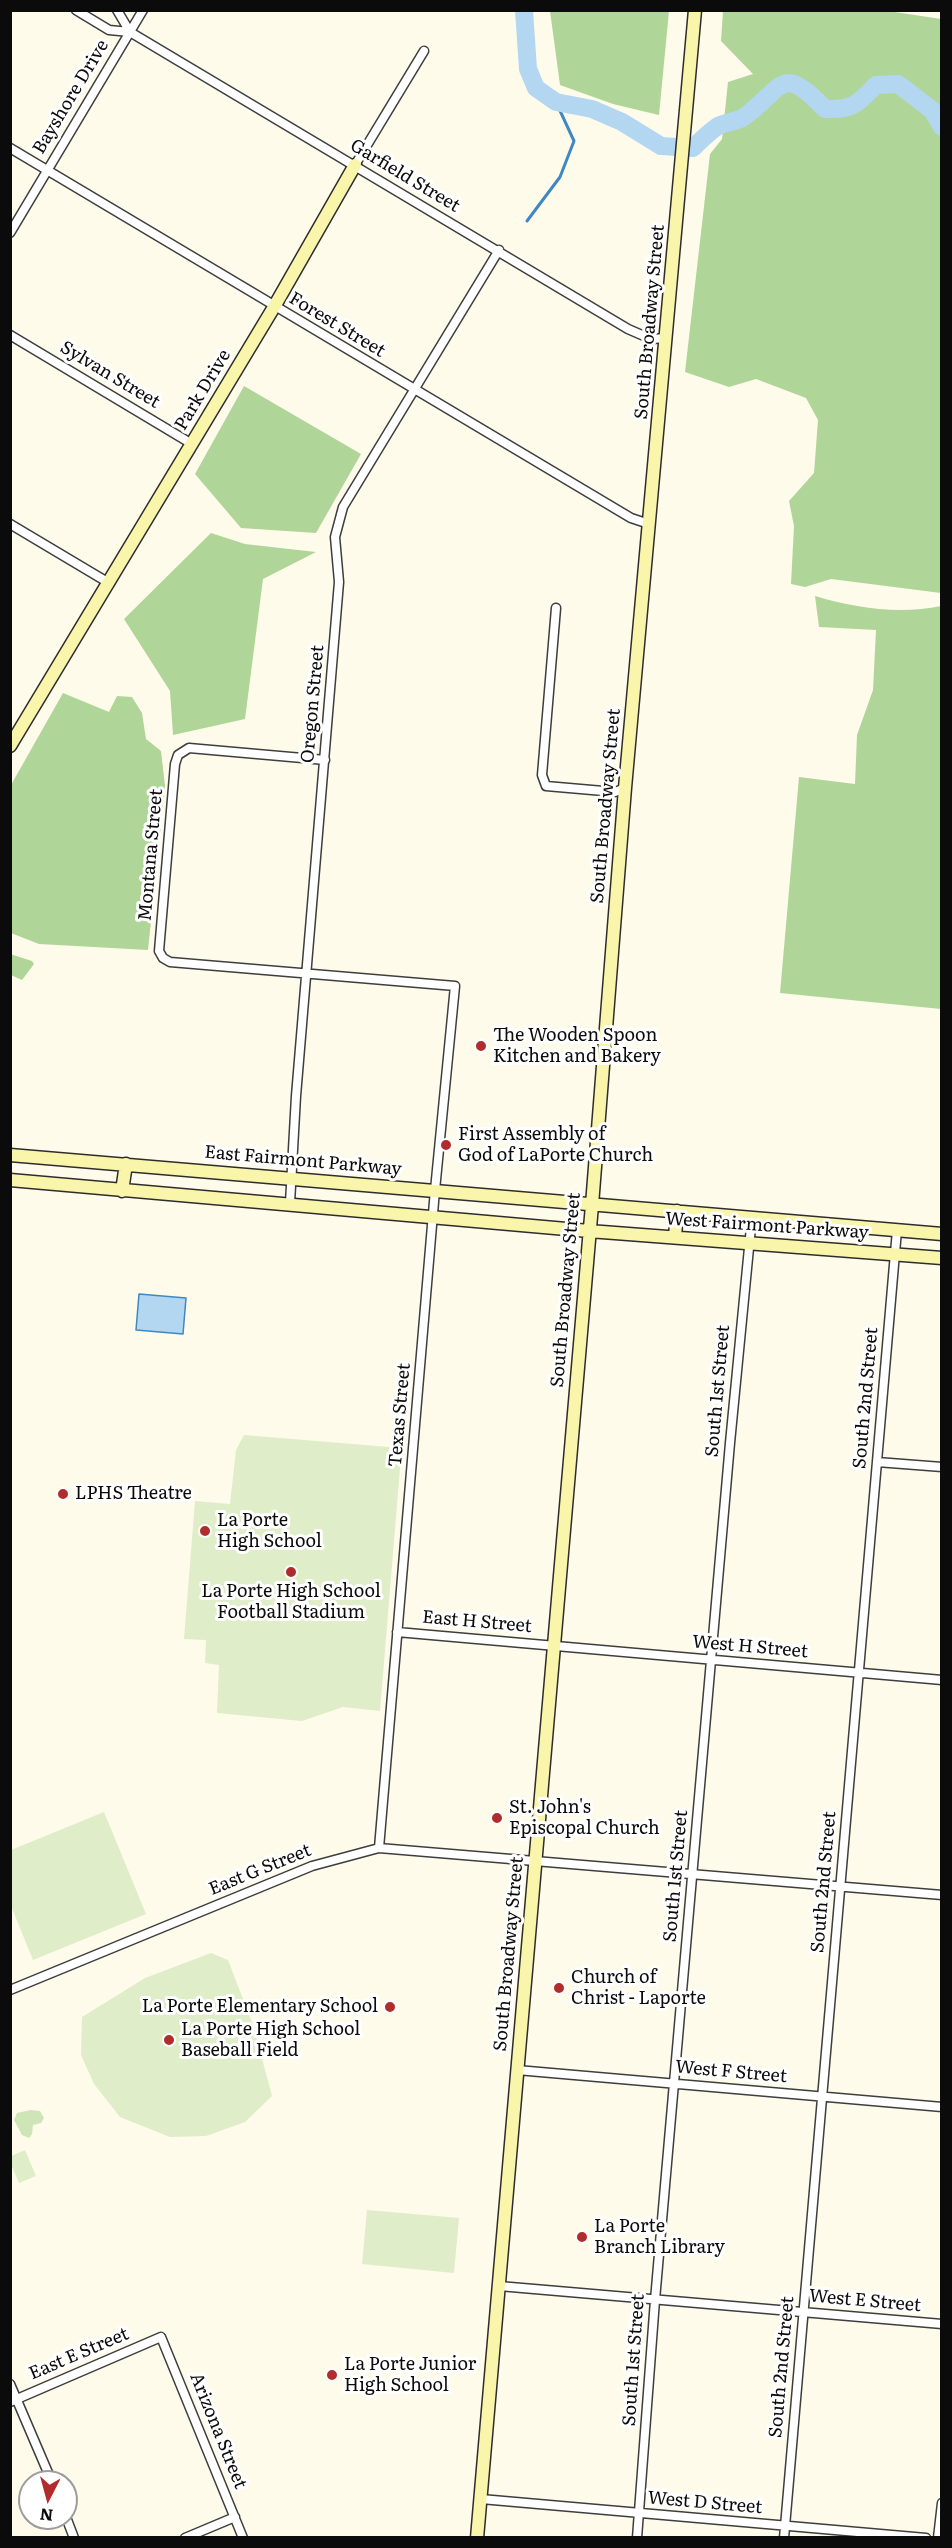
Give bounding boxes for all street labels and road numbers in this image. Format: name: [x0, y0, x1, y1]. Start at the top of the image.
street label: Bayshore Drive: [28, 36, 114, 158]
street label: Garfield Street: [346, 135, 464, 217]
street label: South Broadway Street: [631, 224, 669, 420]
street label: Forest Street: [285, 288, 389, 362]
street label: Sylvan Street: [56, 337, 164, 413]
street label: Park Drive: [170, 346, 236, 434]
street label: Oregon Street: [297, 644, 329, 764]
street label: South Broadway Street: [587, 708, 625, 904]
street label: Montana Street: [134, 788, 168, 922]
street label: East Fairmont Parkway: [203, 1142, 403, 1180]
street label: South Broadway Street: [547, 1192, 585, 1388]
street label: West Fairmont Parkway: [664, 1208, 870, 1244]
street label: South 1st Street: [701, 1324, 735, 1458]
street label: South 2nd Street: [849, 1326, 883, 1470]
street label: Texas Street: [385, 1362, 415, 1468]
street label: East H Street: [421, 1606, 533, 1638]
street label: West H Street: [691, 1631, 809, 1663]
street label: South 1st Street: [659, 1809, 693, 1943]
street label: South 2nd Street: [807, 1810, 841, 1954]
street label: East G Street: [206, 1840, 314, 1900]
street label: South Broadway Street: [490, 1856, 528, 2052]
street label: West F Street: [674, 2056, 788, 2088]
street label: West E Street: [808, 2285, 922, 2317]
street label: South 1st Street: [619, 2293, 649, 2427]
street label: South 2nd Street: [765, 2295, 799, 2439]
street label: East E Street: [26, 2323, 132, 2385]
street label: Arizona Street: [185, 2370, 251, 2492]
street label: West D Street: [647, 2487, 763, 2519]

